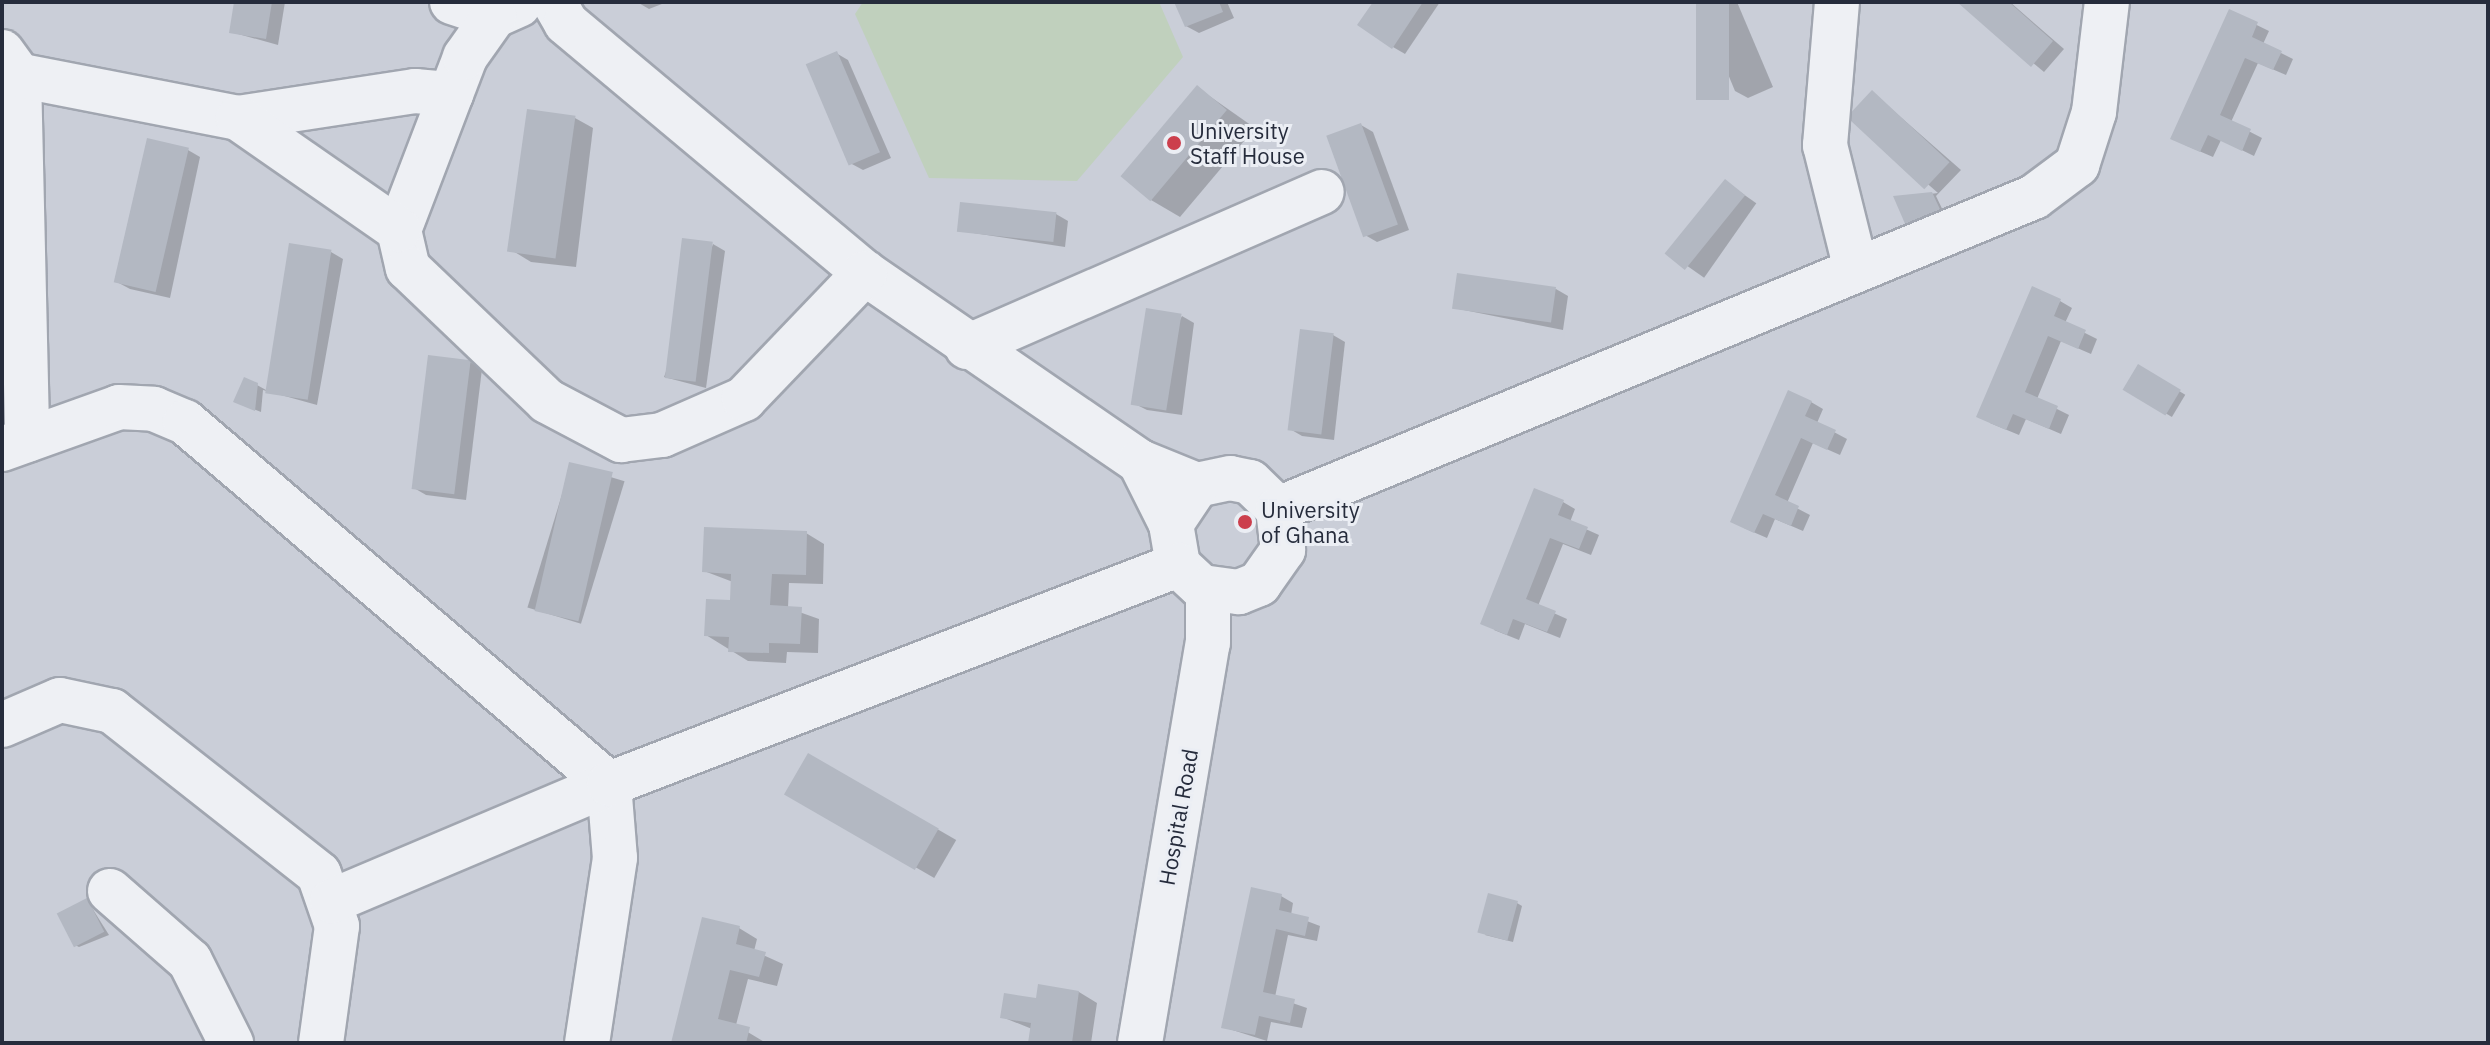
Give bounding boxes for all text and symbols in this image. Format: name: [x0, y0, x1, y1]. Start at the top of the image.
place label: University Staff House: [1190, 117, 1305, 168]
marker: University Staff House: [1165, 134, 1183, 152]
place label: University of Ghana: [1261, 496, 1360, 548]
marker: University of Ghana: [1236, 513, 1254, 531]
street label: Hospital Road: [1153, 747, 1203, 887]

